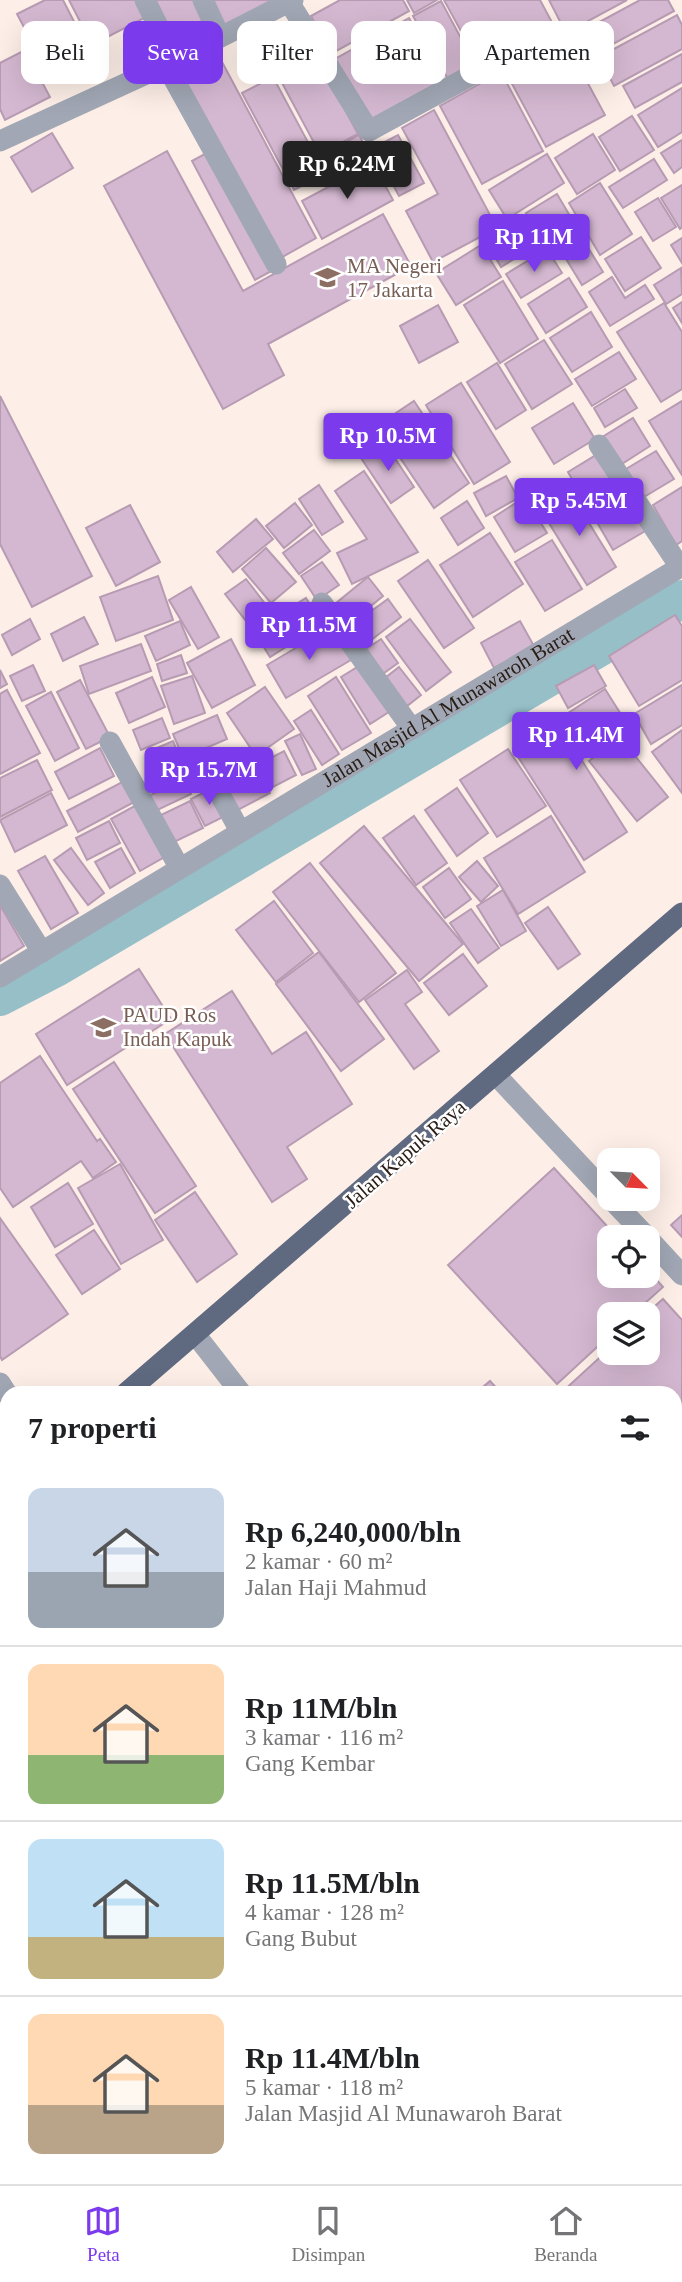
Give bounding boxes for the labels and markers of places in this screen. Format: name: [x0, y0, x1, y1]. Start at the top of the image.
pin: Rp 6.24M: [275, 142, 419, 201]
pin: Rp 11M: [477, 215, 591, 274]
place label: MA Negeri 17 Jakarta: [347, 254, 442, 302]
school or university icon: MA Negeri 17 Jakarta: [313, 264, 341, 292]
pin: Rp 10.5M: [316, 414, 460, 473]
pin: Rp 5.45M: [507, 478, 651, 538]
pin: Rp 11.5M: [237, 602, 381, 662]
pin: Rp 11.4M: [504, 712, 648, 772]
pin: Rp 15.7M: [137, 748, 281, 807]
place label: PAUD Ros Indah Kapuk: [123, 1003, 233, 1051]
school or university icon: PAUD Ros Indah Kapuk: [89, 1013, 117, 1041]

